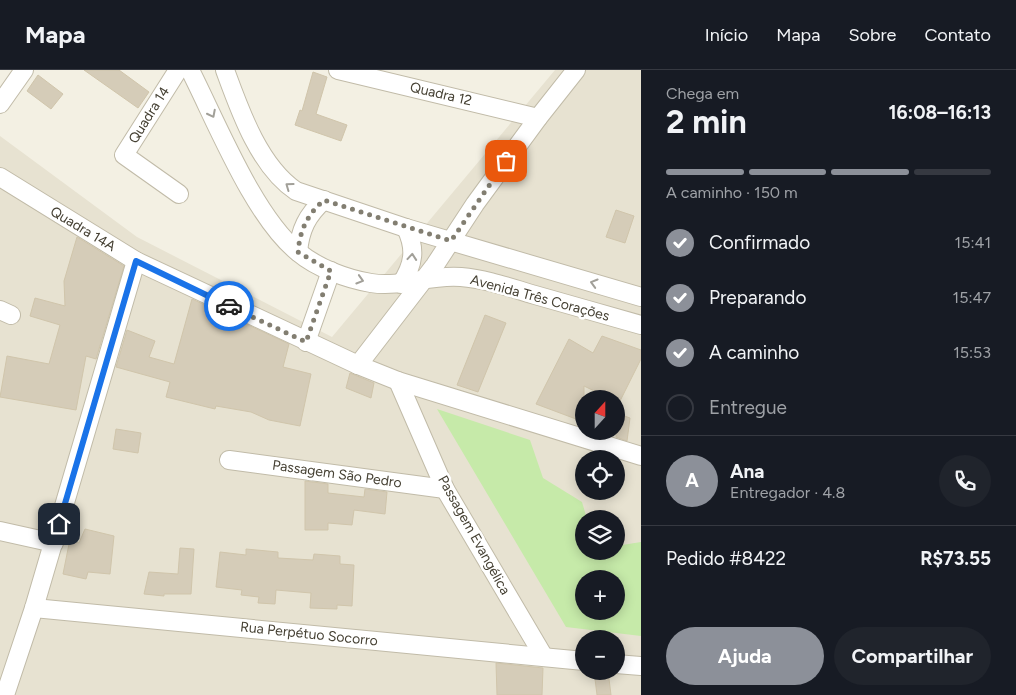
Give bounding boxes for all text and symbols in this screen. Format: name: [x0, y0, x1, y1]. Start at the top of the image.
text: Mapa: [25, 20, 86, 49]
text: Início: [705, 24, 748, 46]
text: Mapa: [776, 24, 820, 46]
text: Sobre: [848, 24, 896, 46]
text: Contato: [924, 24, 991, 46]
street label: Quadra 12: [408, 79, 474, 109]
street label: Quadra 14: [125, 83, 173, 147]
text: Chega em: [666, 84, 739, 103]
text: 16:08–16:13: [889, 101, 991, 124]
text: 2 min: [666, 103, 747, 141]
one-way arrow: [206, 108, 216, 117]
pin: [485, 140, 527, 182]
icon: bag: [492, 147, 520, 175]
one-way arrow: [286, 183, 295, 191]
text: A caminho · 150 m: [666, 183, 798, 202]
street label: Quadra 14A: [47, 203, 119, 255]
icon: check: [666, 229, 694, 257]
text: Confirmado: [709, 231, 810, 254]
text: 15:41: [955, 233, 991, 252]
one-way arrow: [406, 252, 417, 260]
street label: Avenida Três Corações: [469, 271, 611, 325]
one-way arrow: [356, 274, 364, 284]
one-way arrow: [591, 279, 599, 289]
courier: [204, 281, 254, 331]
icon: check: [666, 284, 694, 312]
text: Preparando: [709, 286, 807, 309]
text: 15:47: [953, 288, 991, 307]
icon: car: [215, 292, 243, 320]
icon: check: [666, 339, 694, 367]
text: A caminho: [709, 341, 799, 364]
text: 15:53: [953, 343, 991, 362]
north arrow: [575, 390, 625, 440]
map controls: [575, 390, 625, 680]
text: Entregue: [709, 396, 787, 419]
button: locate: [575, 450, 625, 500]
button: phone: [939, 455, 991, 507]
street label: Passagem São Pedro: [271, 457, 403, 491]
text: Ana: [730, 460, 765, 483]
text: A: [685, 469, 699, 492]
street label: Passagem Evangélica: [434, 472, 514, 598]
text: Entregador · 4.8: [730, 483, 845, 502]
pin: [38, 503, 80, 545]
icon: home: [45, 510, 73, 538]
button: layers: [575, 510, 625, 560]
text: Pedido #8422: [666, 547, 786, 570]
text: R$73.55: [920, 547, 991, 570]
button: +: [575, 570, 625, 620]
street label: Rua Perpétuo Socorro: [239, 618, 379, 650]
button: Ajuda: [666, 627, 824, 685]
button: Compartilhar: [834, 627, 991, 685]
button: −: [575, 630, 625, 680]

